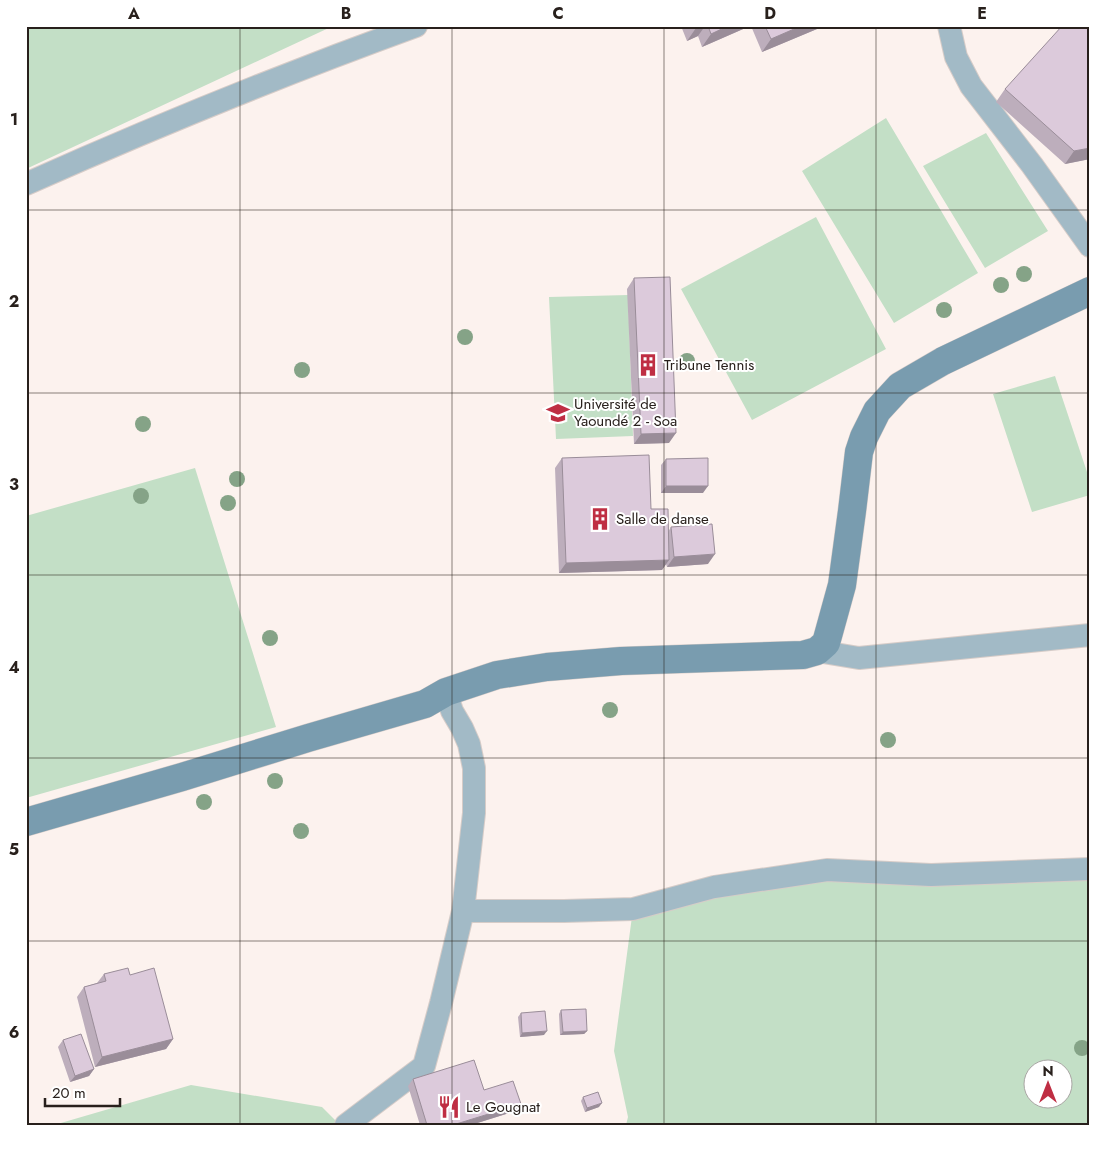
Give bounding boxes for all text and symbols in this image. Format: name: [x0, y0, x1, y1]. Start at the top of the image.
text: A: [127, 2, 140, 25]
text: B: [341, 2, 351, 25]
text: C: [552, 2, 564, 25]
text: D: [764, 2, 776, 25]
text: E: [977, 2, 987, 25]
text: 1: [10, 108, 18, 131]
text: 2: [9, 290, 19, 313]
building icon: Tribune Tennis: [635, 352, 661, 378]
place label: Tribune Tennis: [664, 354, 754, 376]
place label: Université de Yaoundé 2 - Soa: [574, 393, 677, 432]
school or university icon: Université de Yaoundé 2 - Soa: [545, 400, 571, 426]
text: 3: [9, 473, 19, 496]
building icon: Salle de danse: [587, 506, 613, 532]
place label: Salle de danse: [616, 508, 709, 530]
text: 4: [8, 656, 20, 679]
text: 5: [9, 838, 19, 861]
text: 6: [9, 1021, 19, 1044]
north arrow: [1024, 1058, 1074, 1108]
text: N: [1042, 1061, 1054, 1081]
scale bar: [45, 1076, 120, 1108]
text: 20 m: [52, 1082, 86, 1104]
restaurant icon: Le Gougnat: [436, 1094, 462, 1120]
place label: Le Gougnat: [466, 1096, 540, 1118]

